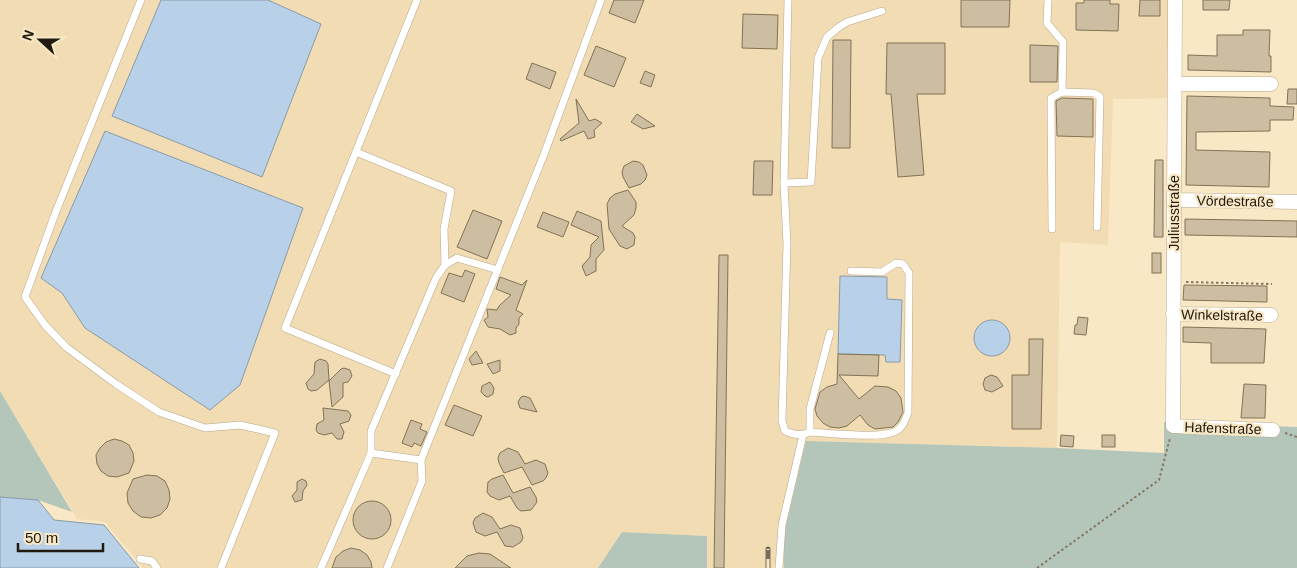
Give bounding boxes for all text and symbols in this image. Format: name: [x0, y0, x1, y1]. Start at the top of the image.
north arrow: [15, 15, 65, 65]
text: N: [19, 28, 37, 43]
street label: Juliusstraße: [1166, 175, 1182, 251]
street label: Vördestraße: [1196, 192, 1274, 210]
street label: Winkelstraße: [1181, 306, 1263, 324]
street label: Hafenstraße: [1184, 419, 1262, 437]
scale bar: [18, 520, 102, 552]
text: 50 m: [25, 529, 58, 546]

